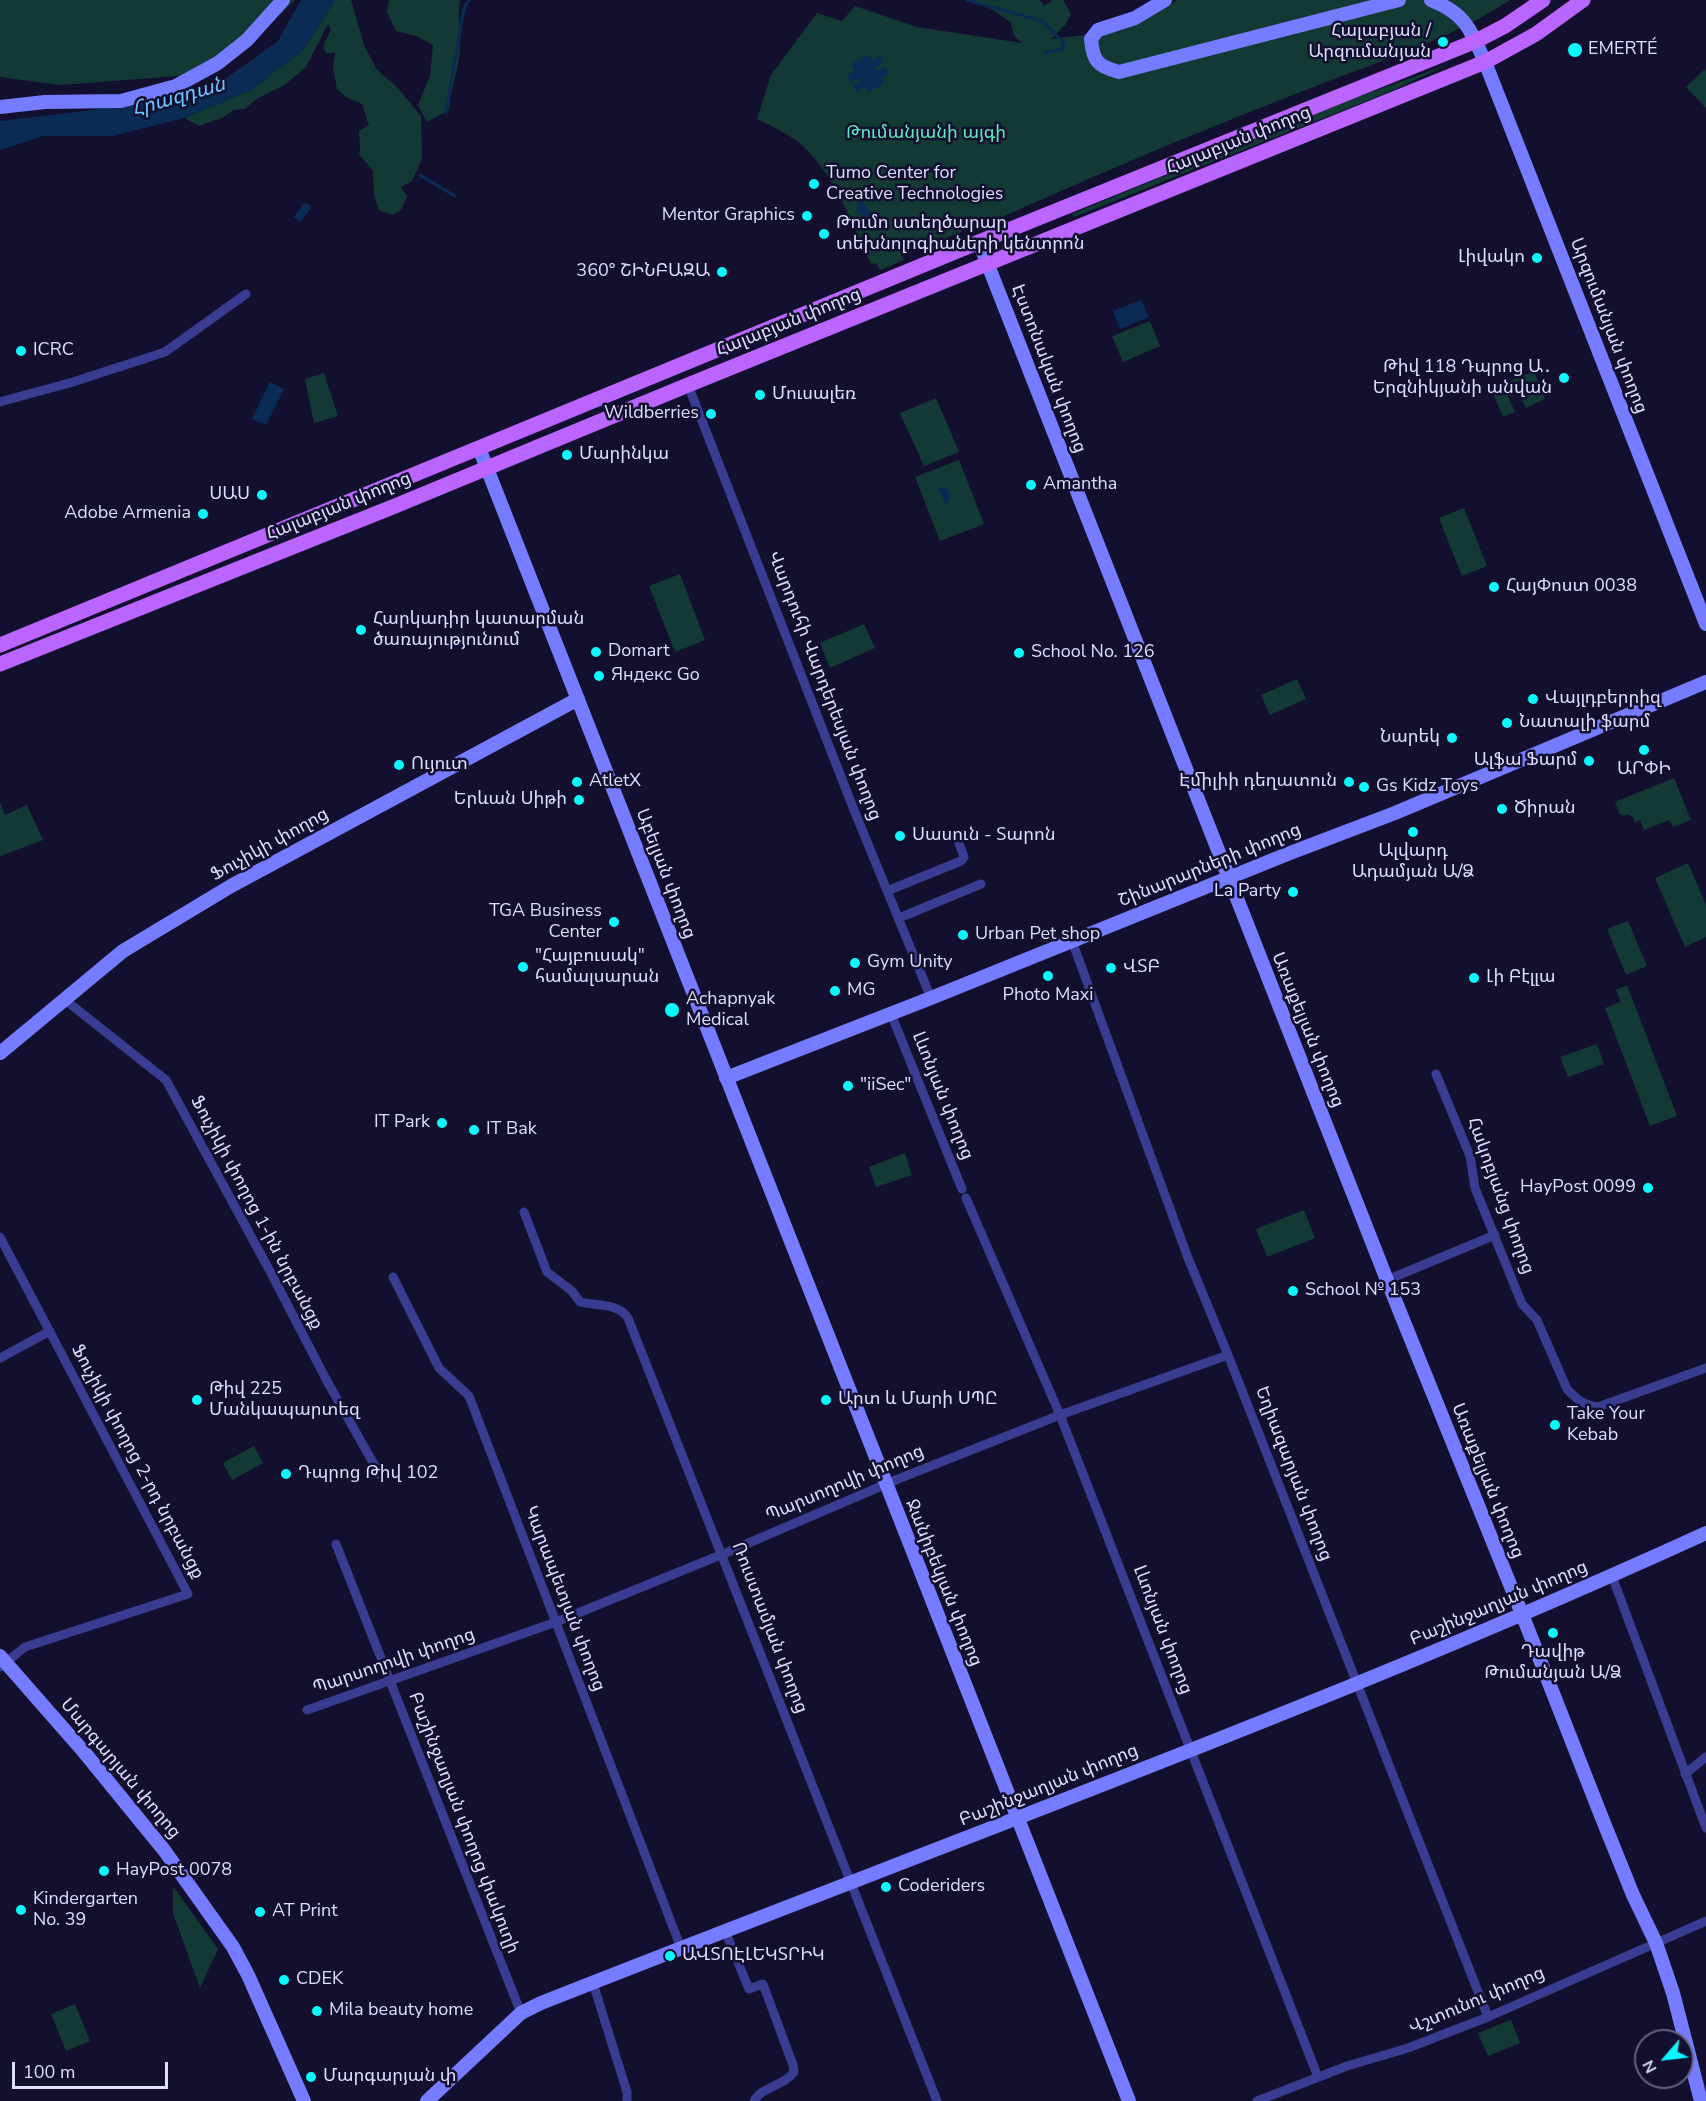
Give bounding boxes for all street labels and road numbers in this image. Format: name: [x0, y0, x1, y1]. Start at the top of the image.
street label: Հալաբյան փողոց: [1164, 102, 1314, 180]
street label: Արզումանյան փողոց: [1564, 235, 1652, 417]
street label: Էստոնական փողոց: [1006, 282, 1090, 456]
street label: Հալաբյան փողոց: [714, 284, 864, 362]
street label: Հալաբյան փողոց: [264, 468, 414, 546]
street label: Վարդուհի Վարդերեսյան փողոց: [763, 548, 885, 824]
street label: Ֆուչիկի փողոց: [207, 804, 333, 886]
street label: Աբելյան փողոց: [630, 806, 700, 942]
street label: Շինարարների փողոց: [1116, 819, 1304, 913]
street label: Առաքելյան փողոց: [1266, 949, 1348, 1111]
street label: Լևոնյան փողոց: [906, 1029, 978, 1163]
street label: Ֆուչիկի փողոց 1-ին նրբանցք: [185, 1092, 327, 1334]
street label: Հակոբյանց փողոց: [1462, 1115, 1538, 1277]
street label: Ֆուչիկի փողոց 2-րդ նրբանցք: [66, 1341, 208, 1583]
street label: Եղիազարյան փողոց: [1250, 1384, 1336, 1564]
street label: Առաքելյան փողոց: [1446, 1400, 1528, 1562]
street label: Պարսողովի փողոց: [762, 1441, 928, 1527]
street label: Ջանիբեկյան փողոց: [900, 1496, 986, 1670]
street label: Կարապետյան փողոց: [519, 1503, 609, 1695]
street label: Ռուստամյան փողոց: [726, 1539, 812, 1717]
street label: Բաշինջաղյան փողոց: [1407, 1557, 1591, 1651]
street label: Լևոնյան փողոց: [1127, 1562, 1197, 1698]
street label: Պարսողովի փողոց: [310, 1624, 478, 1700]
street label: Բաշինջաղյան փողոց փակուղի: [403, 1689, 523, 1957]
street label: Մարգարյան փողոց: [55, 1695, 185, 1843]
street label: Բաշինջաղյան փողոց: [956, 1740, 1142, 1832]
street label: Վշտունու փողոց: [1406, 1963, 1548, 2039]

